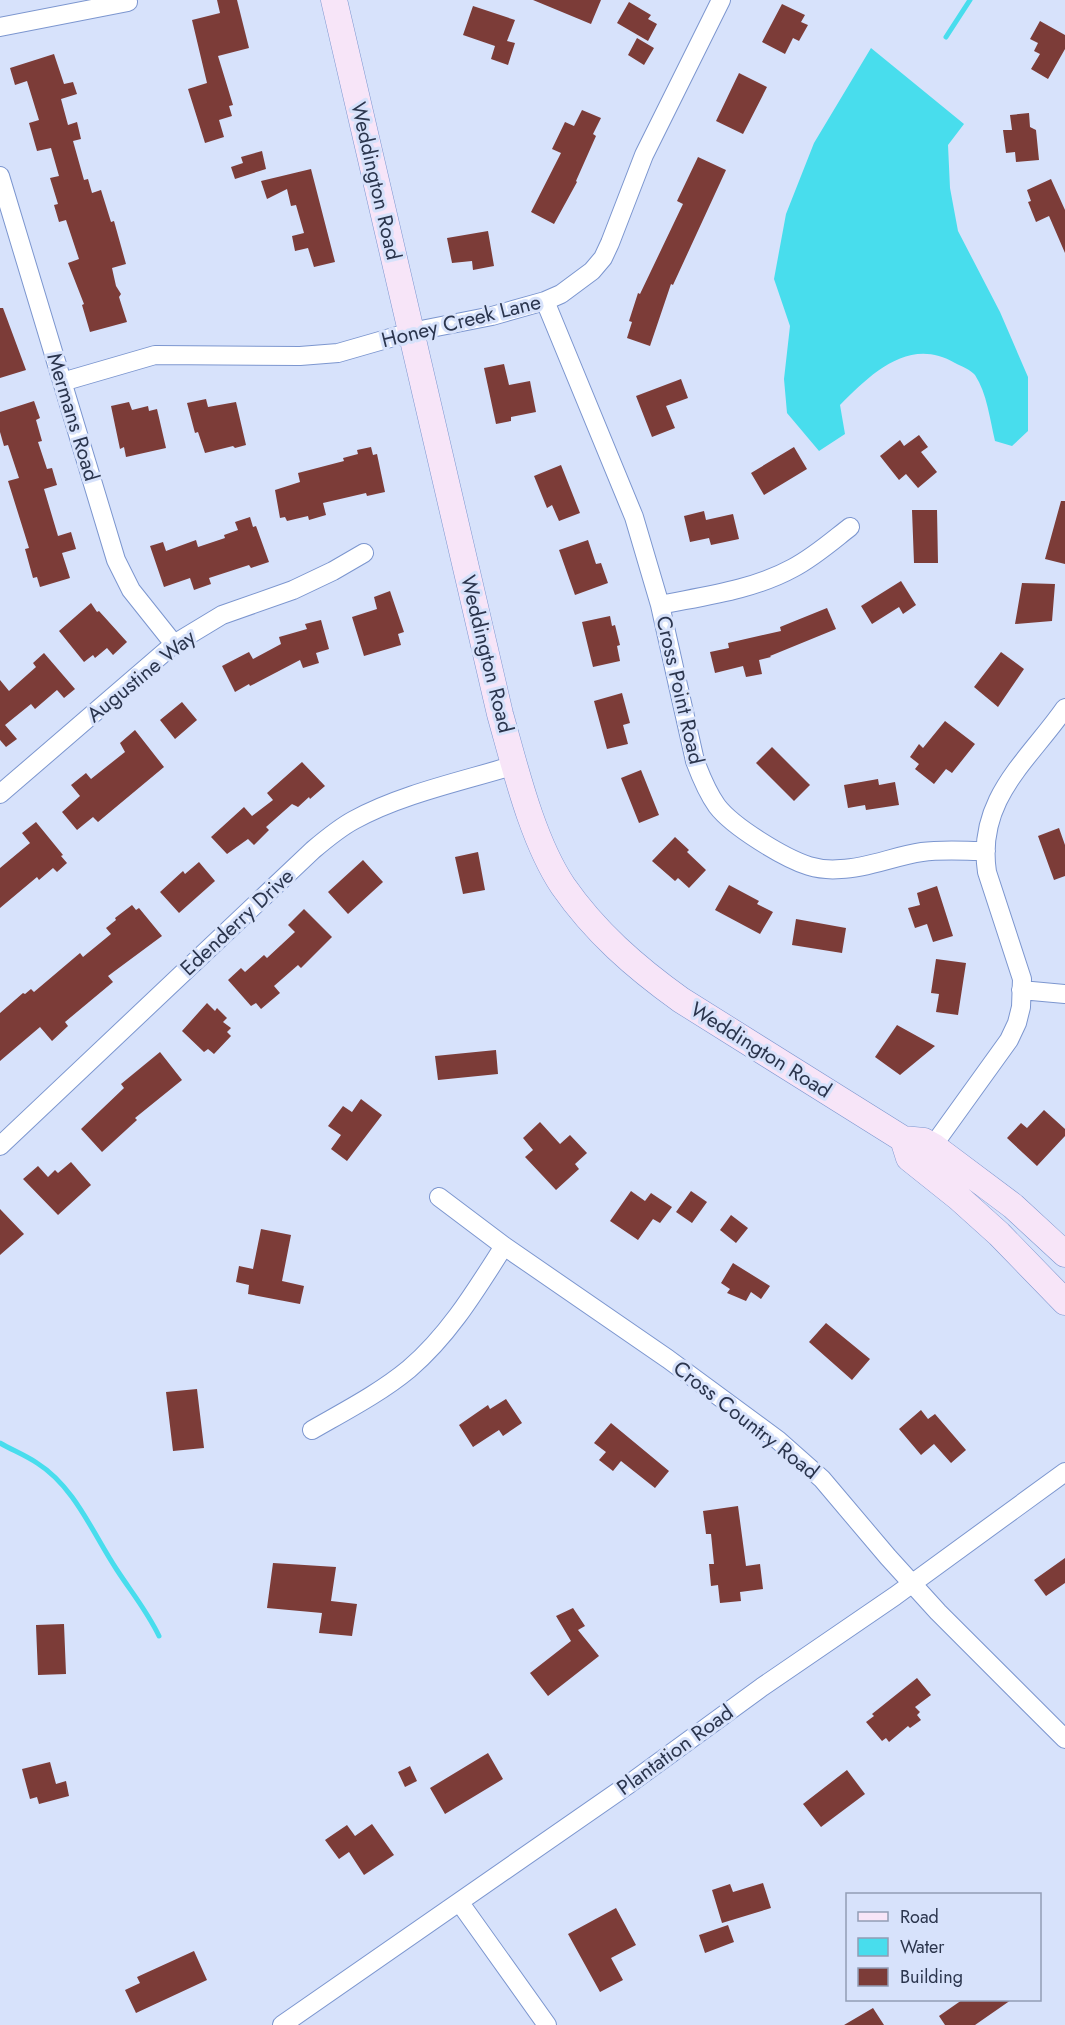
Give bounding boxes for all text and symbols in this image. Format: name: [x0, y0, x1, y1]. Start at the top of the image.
street label: Weddington Road: [343, 99, 409, 263]
street label: Honey Creek Lane: [378, 287, 544, 355]
street label: Mermans Road: [39, 349, 107, 485]
street label: Weddington Road: [453, 572, 521, 736]
street label: Cross Point Road: [648, 613, 712, 767]
street label: Augustine Way: [80, 622, 203, 729]
street label: Edenderry Drive: [174, 861, 301, 983]
street label: Weddington Road: [685, 995, 837, 1105]
street label: Cross Country Road: [667, 1354, 825, 1486]
street label: Plantation Road: [611, 1698, 739, 1802]
legend: [846, 1893, 1041, 2001]
text: Road: [900, 1904, 939, 1930]
text: Water: [900, 1934, 945, 1960]
text: Building: [900, 1964, 963, 1990]

